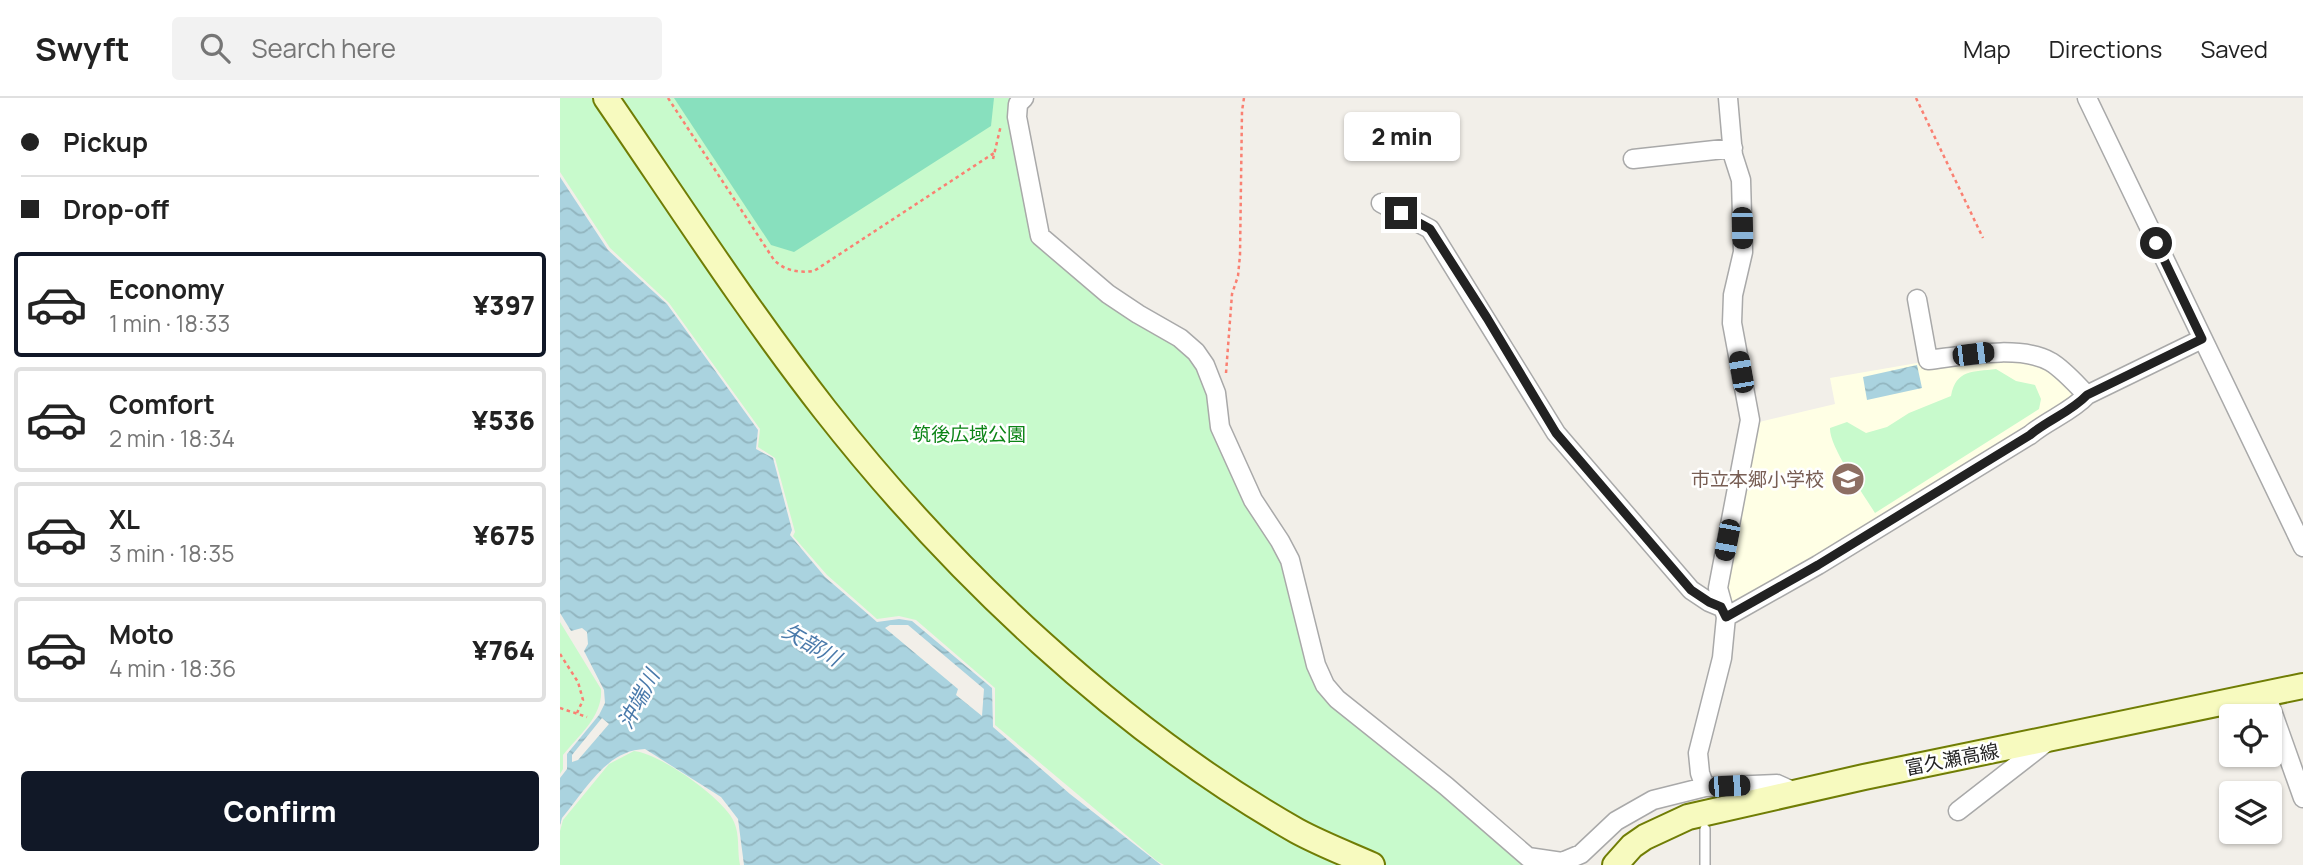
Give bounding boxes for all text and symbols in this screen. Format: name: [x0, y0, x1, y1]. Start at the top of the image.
search box: [172, 17, 662, 80]
text: Swyft: [35, 26, 130, 71]
icon: search: [196, 29, 234, 67]
text: Search here: [252, 30, 396, 66]
text: Map: [1963, 32, 2011, 65]
text: Directions: [2049, 32, 2162, 65]
text: Saved: [2200, 32, 2268, 65]
callout: 2 min: [1343, 111, 1459, 160]
text: 2 min: [1372, 120, 1433, 152]
text: Pickup: [63, 124, 148, 160]
text: Drop-off: [63, 191, 169, 227]
route end: [1385, 197, 1417, 229]
car: [1732, 207, 1753, 249]
route start: [2140, 227, 2172, 259]
text: Economy: [109, 271, 224, 307]
icon: car: [25, 273, 88, 336]
text: ¥397: [473, 287, 535, 323]
text: 1 min · 18:33: [109, 307, 230, 339]
car: [1951, 341, 1996, 367]
car: [1728, 349, 1755, 395]
text: Comfort: [109, 386, 215, 422]
icon: car: [25, 388, 88, 451]
text: ¥536: [472, 402, 535, 438]
park label: 筑後広域公園: [912, 421, 1026, 447]
text: 2 min · 18:34: [109, 422, 235, 454]
school or university icon: 市立本郷小学校: [1829, 460, 1867, 498]
place label: 市立本郷小学校: [1691, 466, 1824, 492]
text: XL: [109, 501, 140, 537]
icon: car: [25, 503, 88, 566]
text: ¥675: [473, 517, 535, 553]
car: [1713, 517, 1742, 563]
text: 3 min · 18:35: [109, 537, 234, 569]
text: Moto: [109, 616, 174, 652]
water label: 矢部川: [778, 616, 848, 673]
icon: car: [25, 618, 88, 681]
text: ¥764: [472, 632, 535, 668]
text: 4 min · 18:36: [109, 652, 236, 684]
water label: 沖端川: [611, 663, 666, 733]
map controls: [2219, 704, 2282, 844]
button: locate: [2219, 704, 2282, 767]
street label: 富久瀬高線: [1903, 737, 2001, 781]
button: Confirm: [21, 771, 539, 851]
car: [1708, 774, 1751, 798]
button: layers: [2219, 781, 2282, 844]

